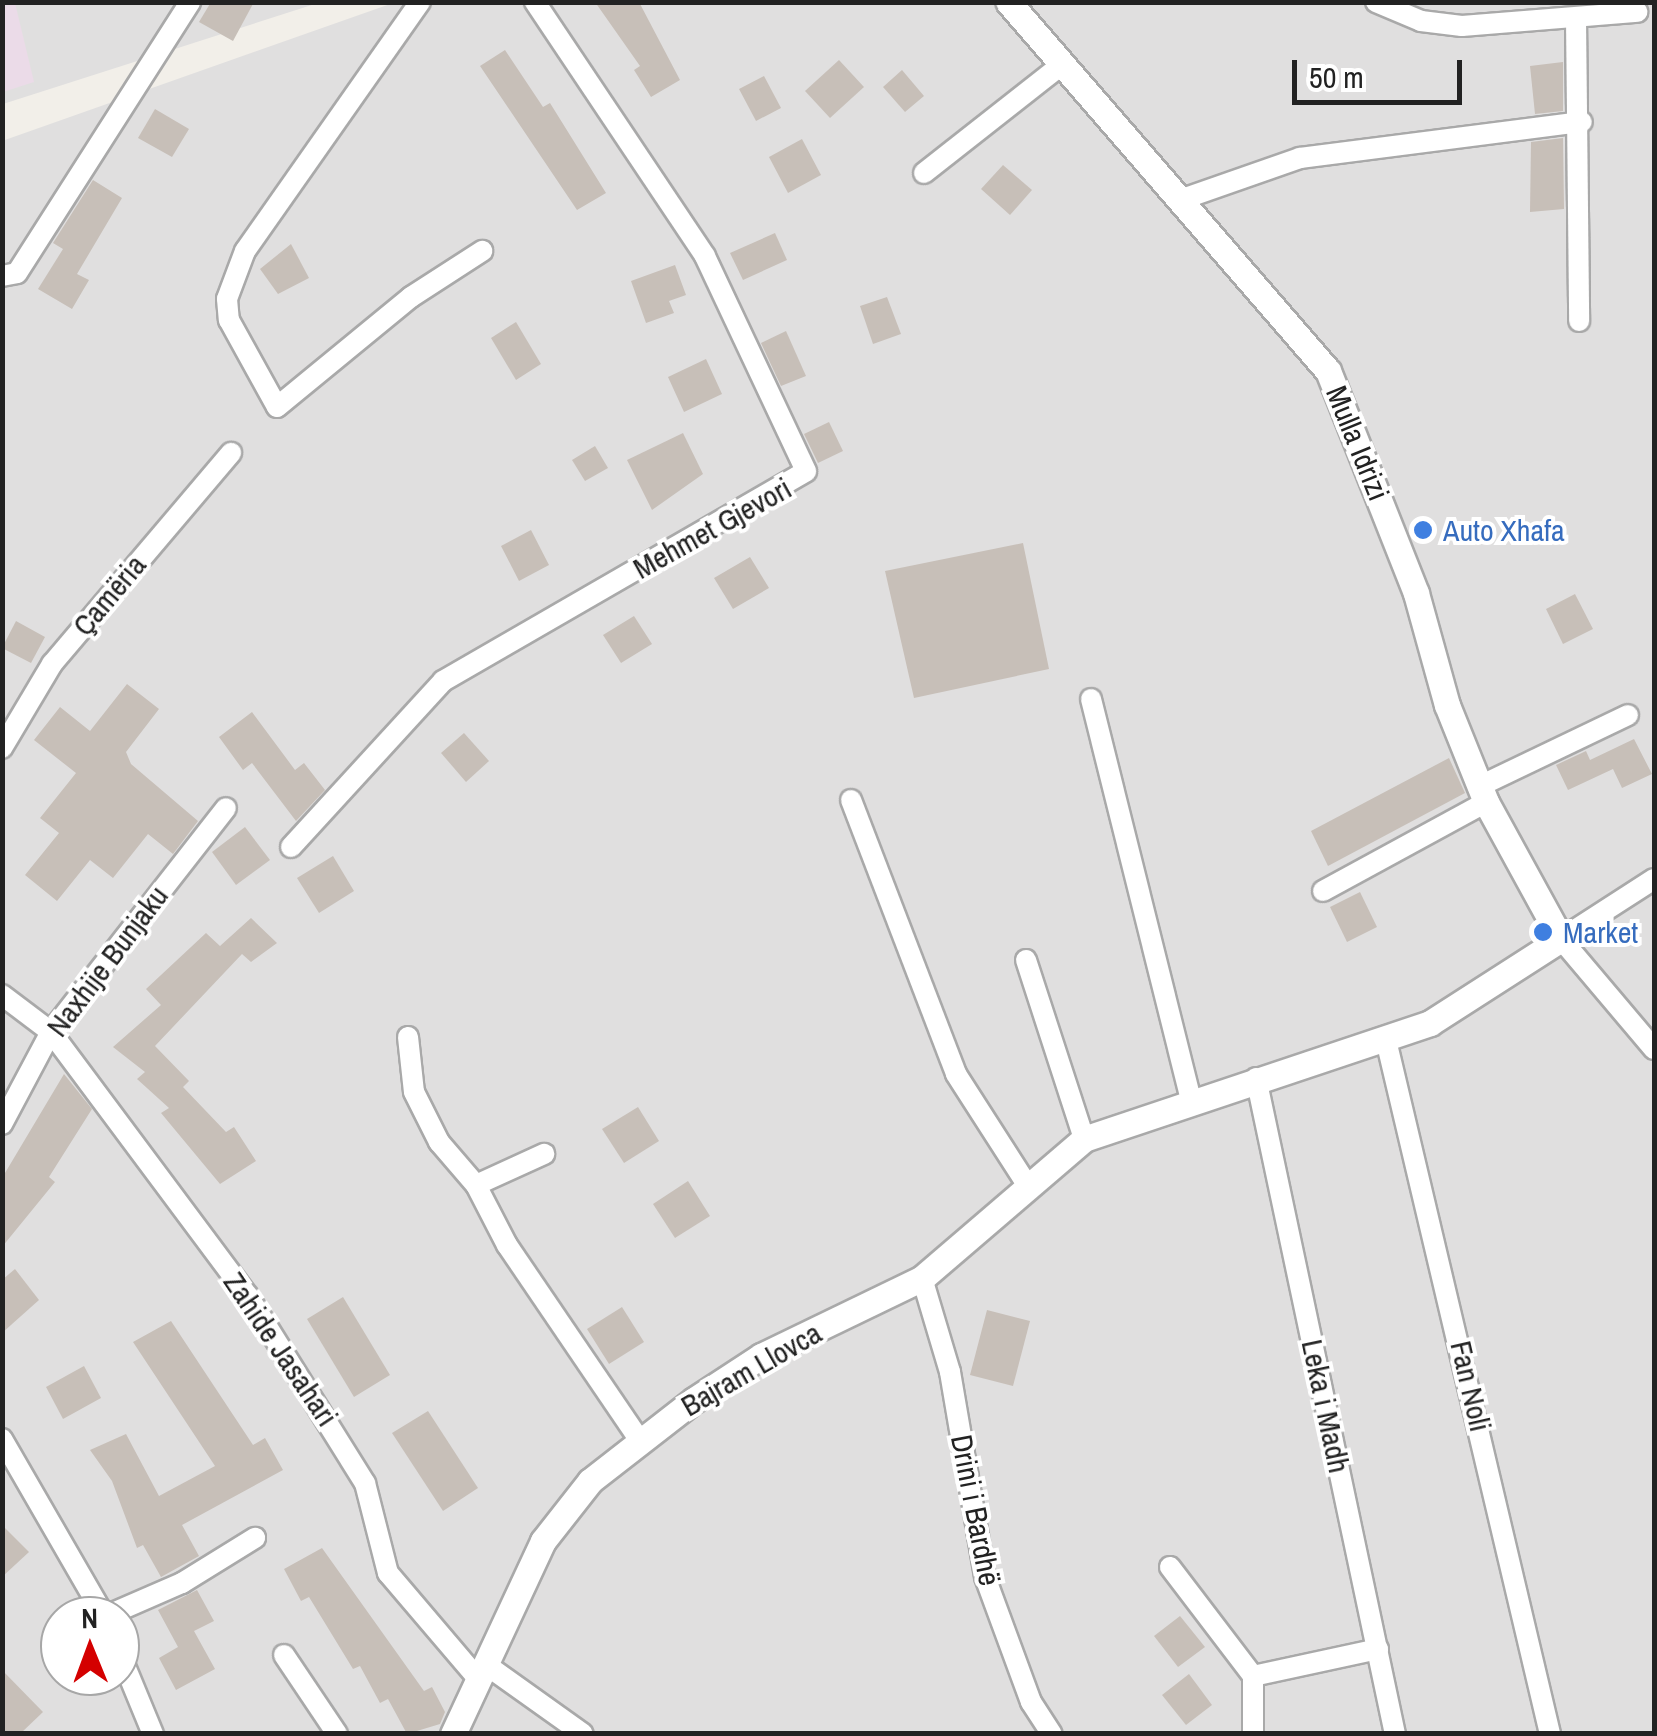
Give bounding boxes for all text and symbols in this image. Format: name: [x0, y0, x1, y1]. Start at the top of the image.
scale bar: [1297, 40, 1467, 102]
text: 50 m: [1309, 57, 1364, 97]
street label: Mulla Idrizi: [1319, 380, 1397, 506]
street label: Mehmet Gjevori: [627, 470, 797, 586]
place label: Auto Xhafa: [1443, 512, 1565, 548]
marker: Auto Xhafa: [1412, 519, 1434, 541]
street label: Çamëria: [65, 547, 153, 643]
street label: Naxhije Bunjaku: [39, 879, 175, 1043]
place label: Market: [1563, 914, 1638, 950]
marker: Market: [1532, 921, 1554, 943]
street label: Zahide Jasahari: [216, 1265, 346, 1433]
street label: Bajram Llovca: [675, 1314, 827, 1424]
street label: Leka i Madh: [1294, 1336, 1358, 1476]
street label: Fan Noli: [1443, 1337, 1499, 1435]
street label: Drini i Bardhë: [944, 1431, 1008, 1589]
north arrow: [40, 1596, 140, 1696]
text: N: [81, 1599, 98, 1637]

